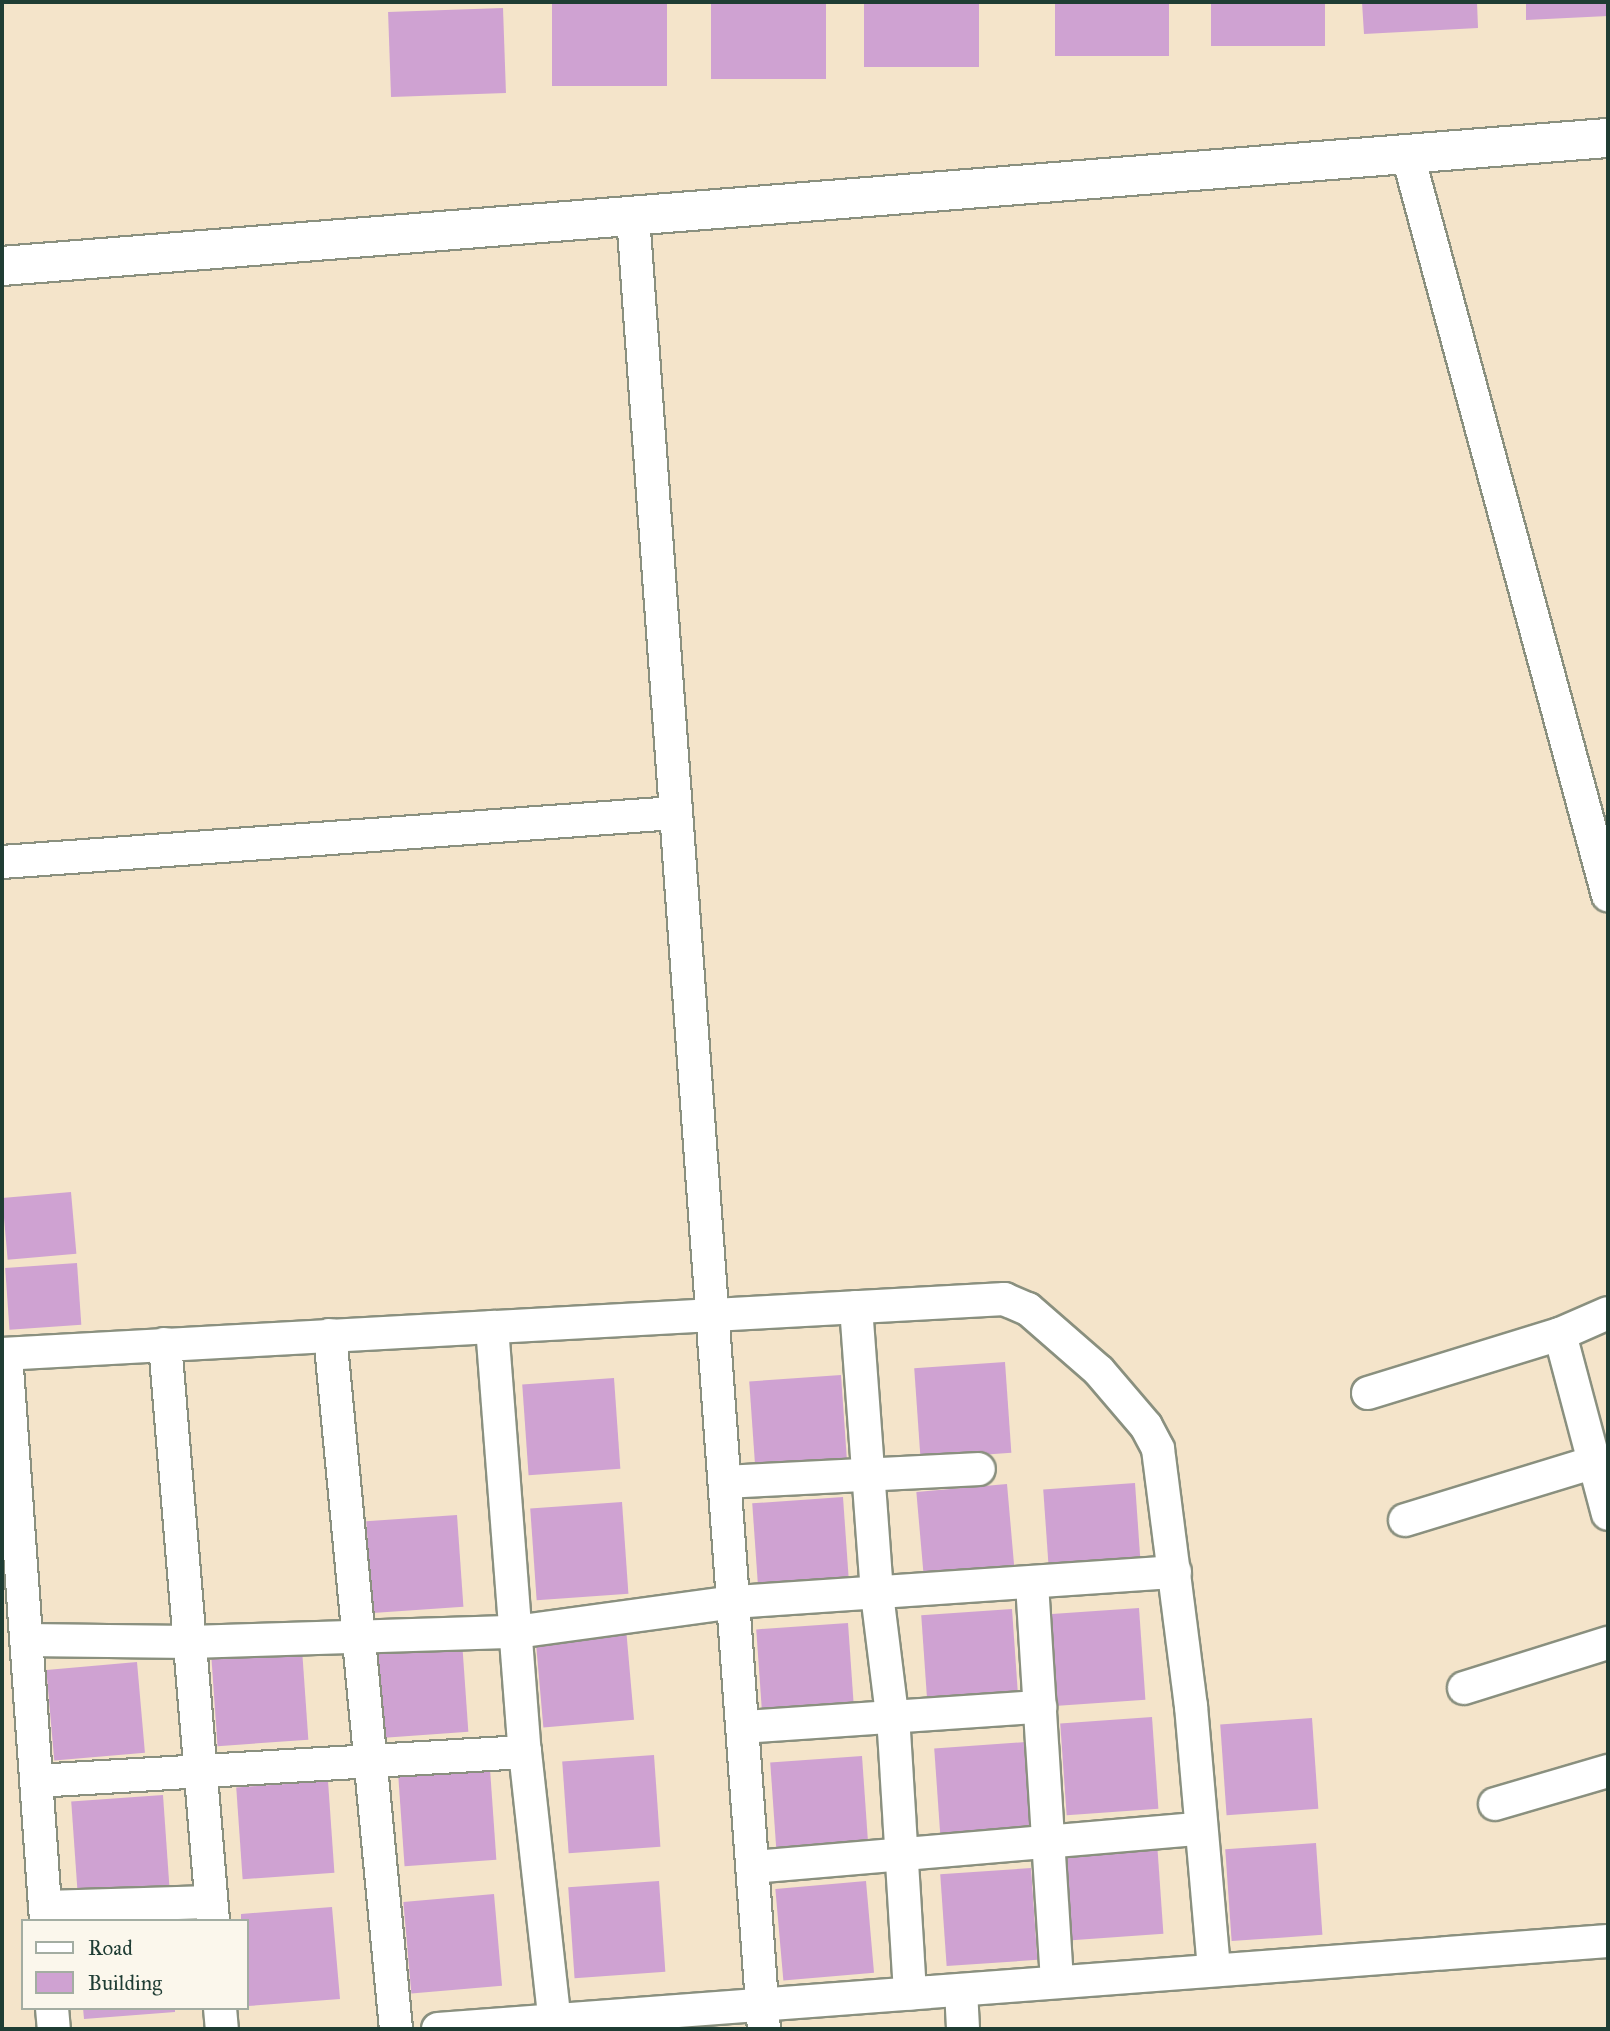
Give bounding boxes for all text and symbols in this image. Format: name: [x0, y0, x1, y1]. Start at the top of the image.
legend: [21, 1919, 248, 2010]
text: Road: [88, 1935, 133, 1961]
text: Building: [88, 1970, 162, 1996]

